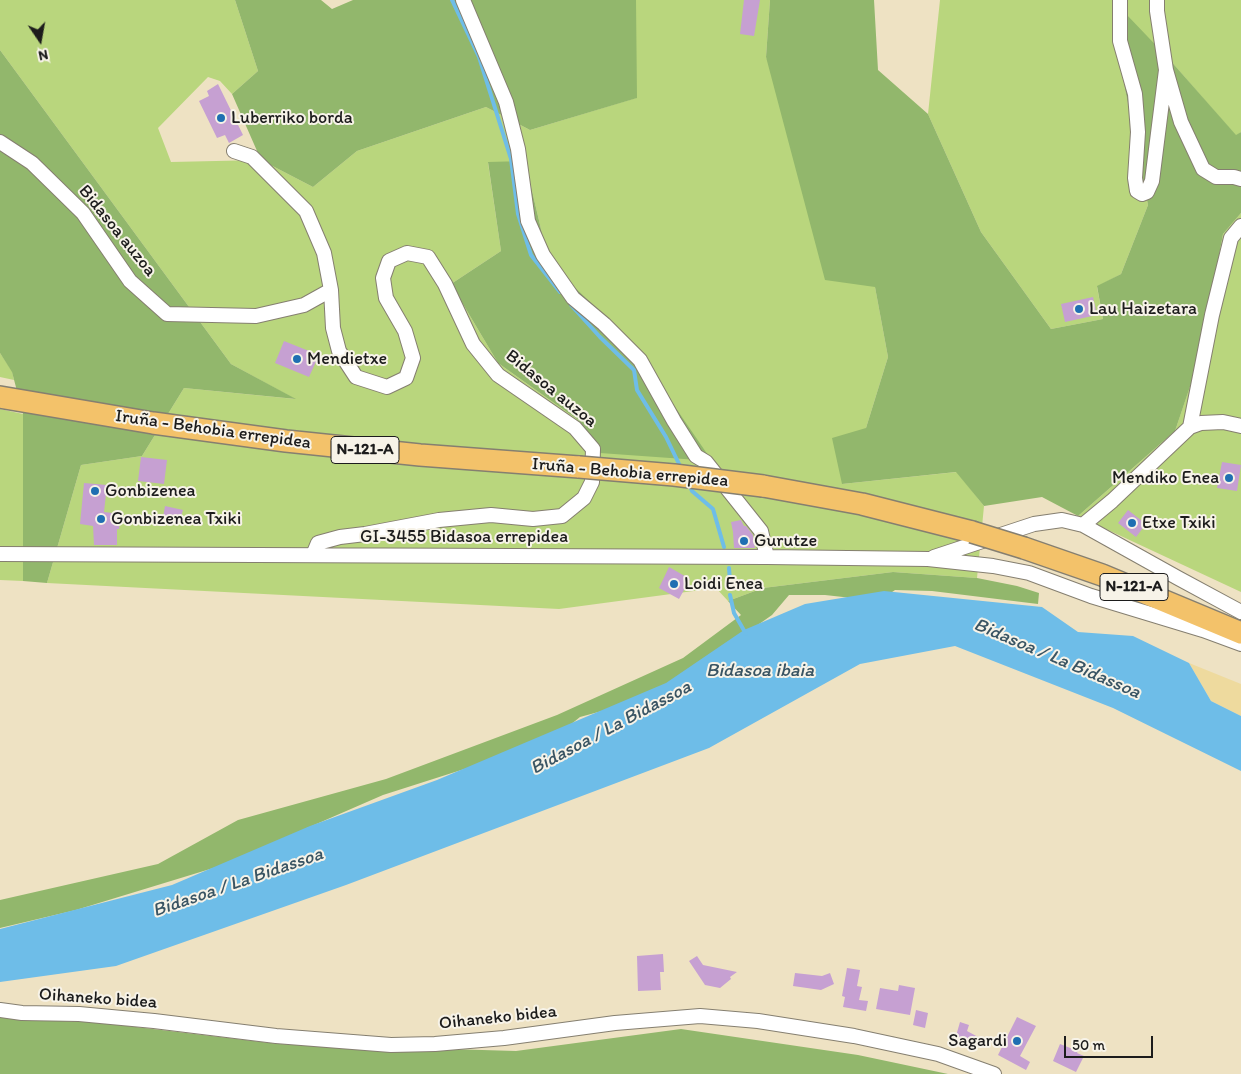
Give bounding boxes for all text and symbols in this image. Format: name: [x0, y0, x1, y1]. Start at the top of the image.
north arrow: [15, 15, 65, 65]
text: N: [37, 46, 50, 64]
place label: Luberriko borda: [231, 107, 353, 129]
marker: Luberriko borda: [215, 112, 227, 124]
street label: Bidasoa auzoa: [73, 181, 161, 281]
place label: Lau Haizetara: [1089, 298, 1197, 320]
marker: Lau Haizetara: [1073, 303, 1085, 315]
street label: Bidasoa auzoa: [501, 345, 601, 433]
place label: Mendietxe: [307, 348, 387, 370]
marker: Mendietxe: [291, 353, 303, 365]
street label: Iruña - Behobia errepidea: [114, 406, 312, 454]
road number: N-121-A: [331, 436, 399, 464]
street label: Iruña - Behobia errepidea: [531, 454, 729, 492]
place label: Mendiko Enea: [1112, 467, 1219, 489]
marker: Mendiko Enea: [1223, 472, 1235, 484]
place label: Gonbizenea: [105, 480, 195, 502]
marker: Gonbizenea: [89, 485, 101, 497]
place label: Gonbizenea Txiki: [111, 508, 241, 530]
place label: Etxe Txiki: [1142, 512, 1216, 534]
marker: Gonbizenea Txiki: [95, 513, 107, 525]
marker: Etxe Txiki: [1126, 517, 1138, 529]
street label: GI-3455 Bidasoa errepidea: [360, 526, 568, 548]
place label: Gurutze: [754, 530, 817, 552]
marker: Gurutze: [738, 535, 750, 547]
place label: Loidi Enea: [684, 573, 763, 595]
road number: N-121-A: [1100, 574, 1168, 600]
marker: Loidi Enea: [668, 578, 680, 590]
water label: Bidasoa / La Bidassoa: [970, 614, 1144, 704]
water label: Bidasoa ibaia: [706, 660, 814, 682]
water label: Bidasoa / La Bidassoa: [527, 676, 695, 780]
water label: Bidasoa / La Bidassoa: [150, 843, 326, 923]
street label: Oihaneko bidea: [38, 984, 158, 1014]
street label: Oihaneko bidea: [438, 1001, 558, 1035]
scale bar: [1066, 1026, 1155, 1058]
place label: Sagardi: [948, 1030, 1007, 1052]
marker: Sagardi: [1011, 1035, 1023, 1047]
text: 50 m: [1072, 1036, 1105, 1054]

